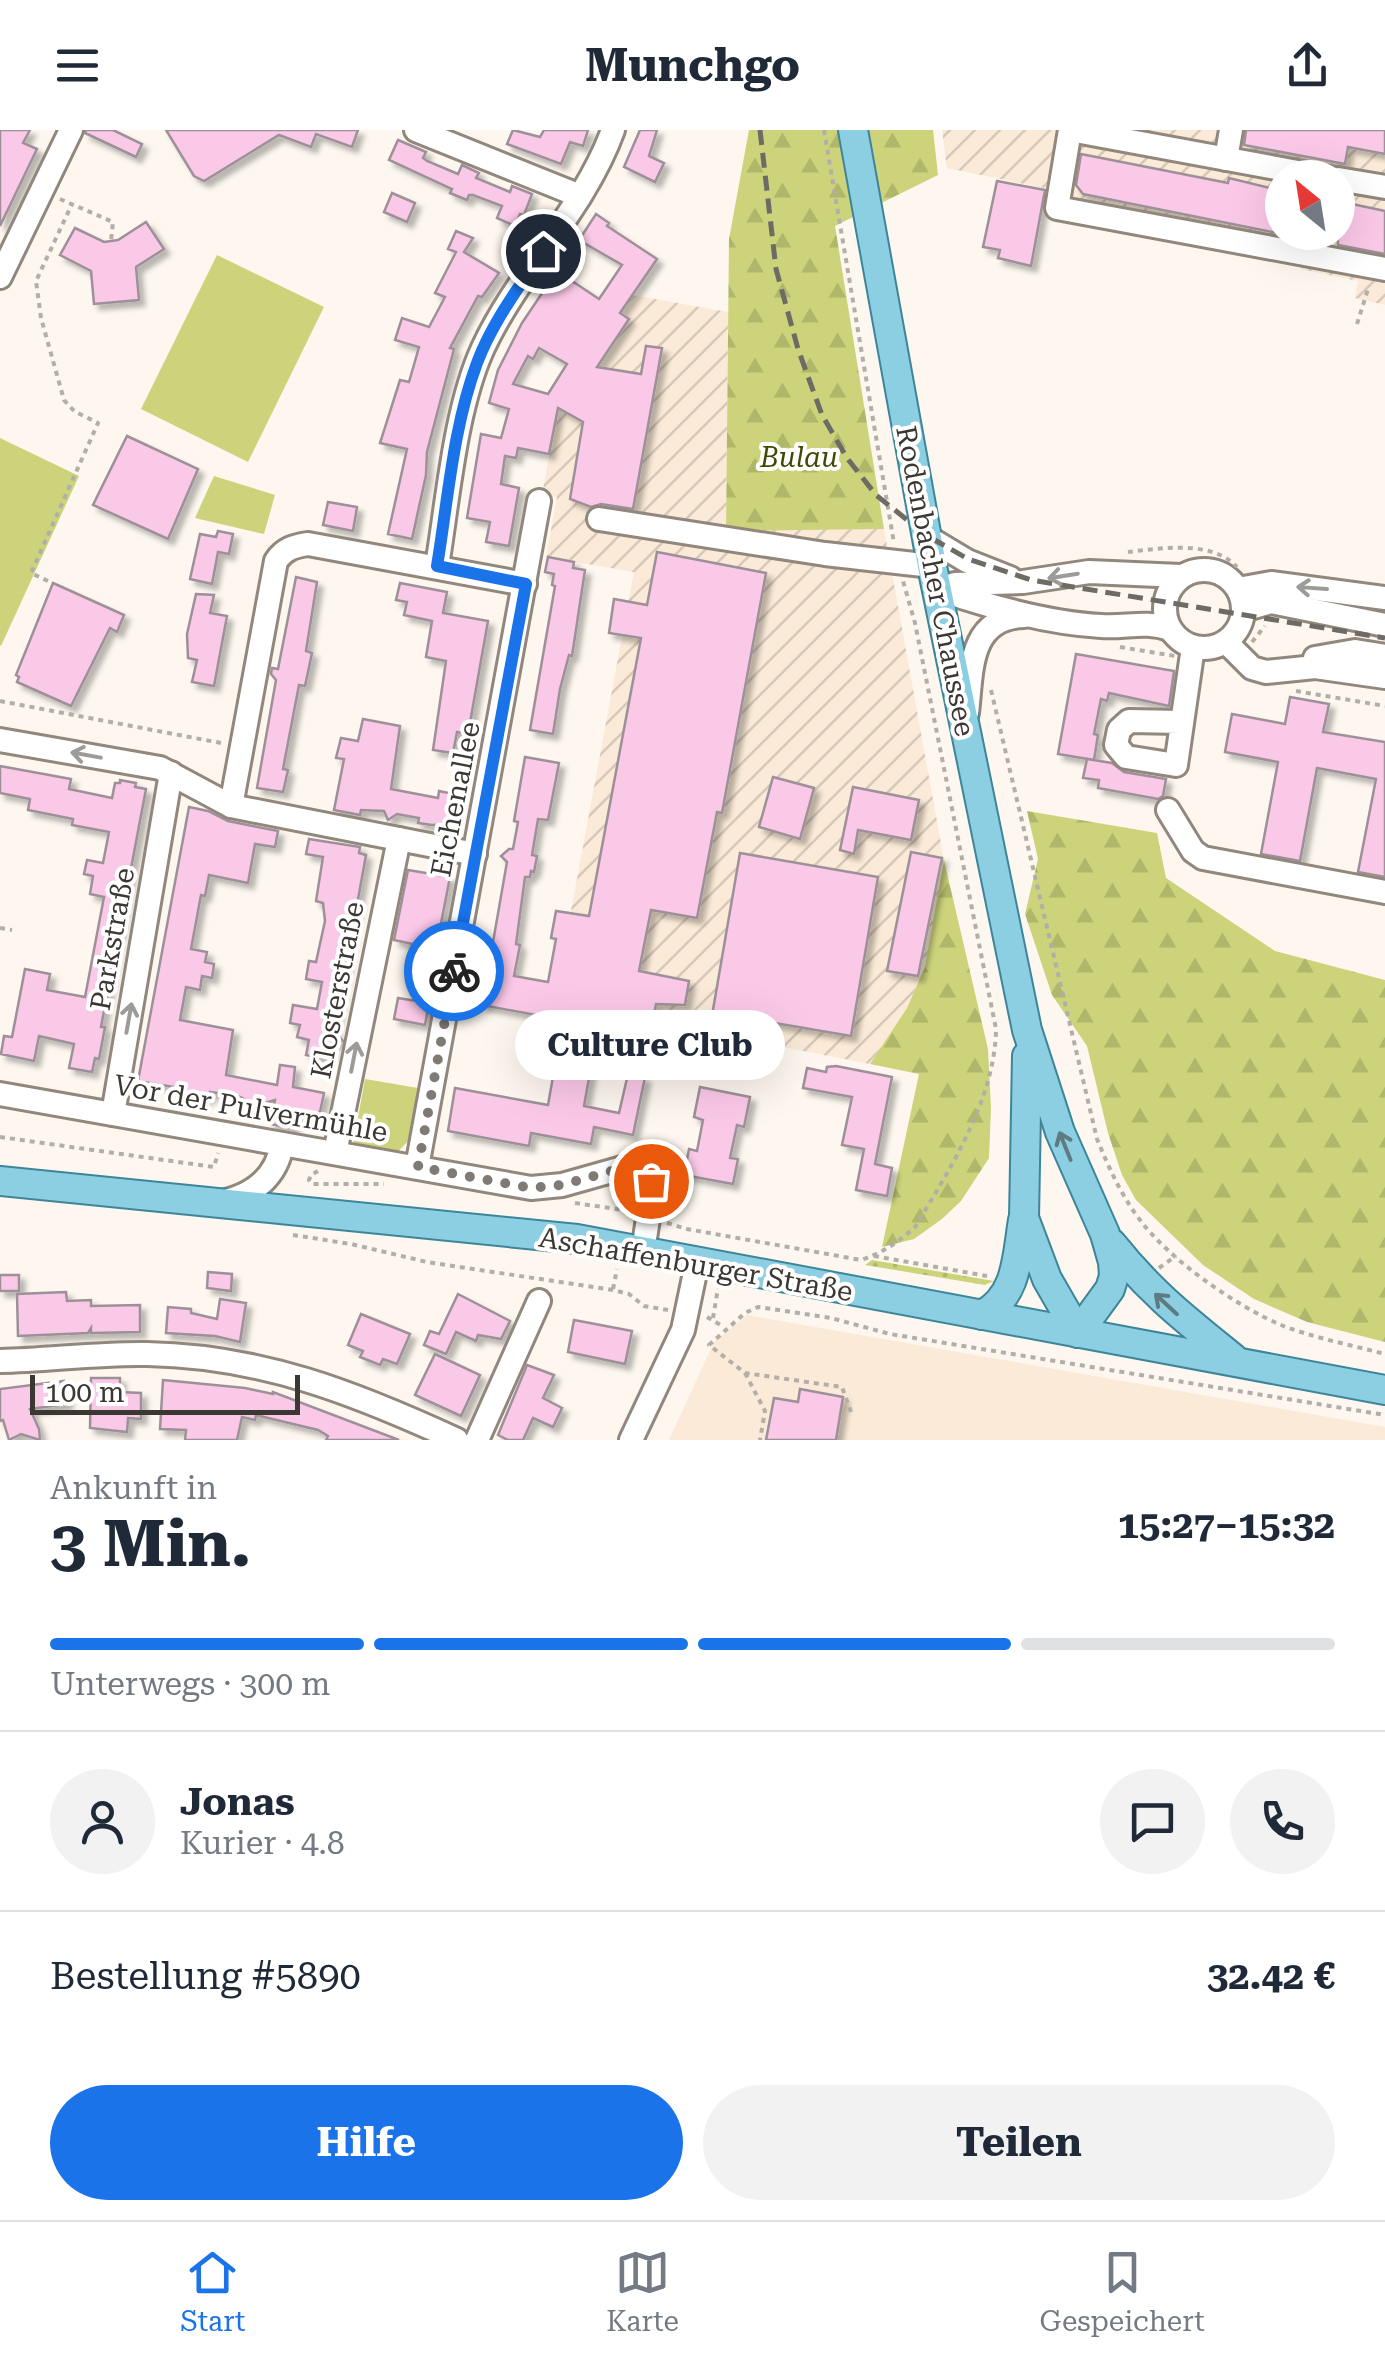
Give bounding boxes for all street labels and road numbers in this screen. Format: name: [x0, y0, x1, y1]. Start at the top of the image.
street label: Rodenbacher Chaussee: [889, 423, 982, 739]
street label: Eichenallee: [424, 719, 487, 880]
street label: Parkstraße: [84, 865, 141, 1013]
street label: Klosterstraße: [304, 899, 371, 1081]
street label: Vor der Pulvermühle: [112, 1068, 390, 1149]
street label: Aschaffenburger Straße: [536, 1221, 855, 1308]

